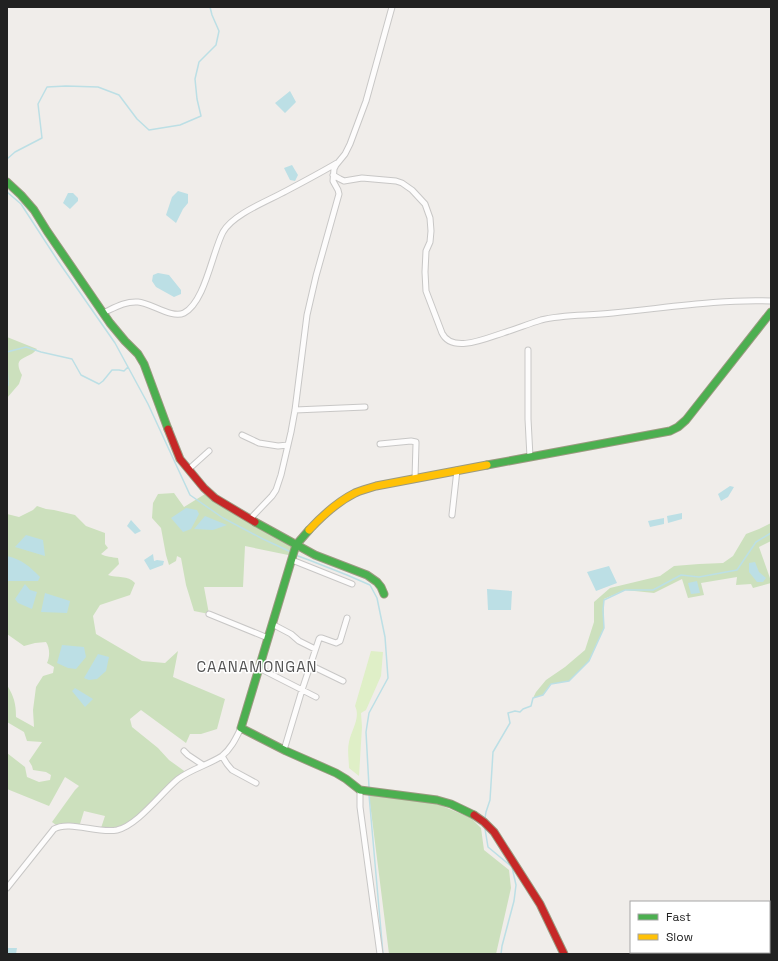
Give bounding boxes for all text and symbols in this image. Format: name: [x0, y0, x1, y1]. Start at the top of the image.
district label: CAANAMONGAN: [196, 657, 318, 676]
legend: [630, 901, 770, 953]
text: Fast: [666, 909, 691, 925]
text: Slow: [666, 929, 693, 945]

